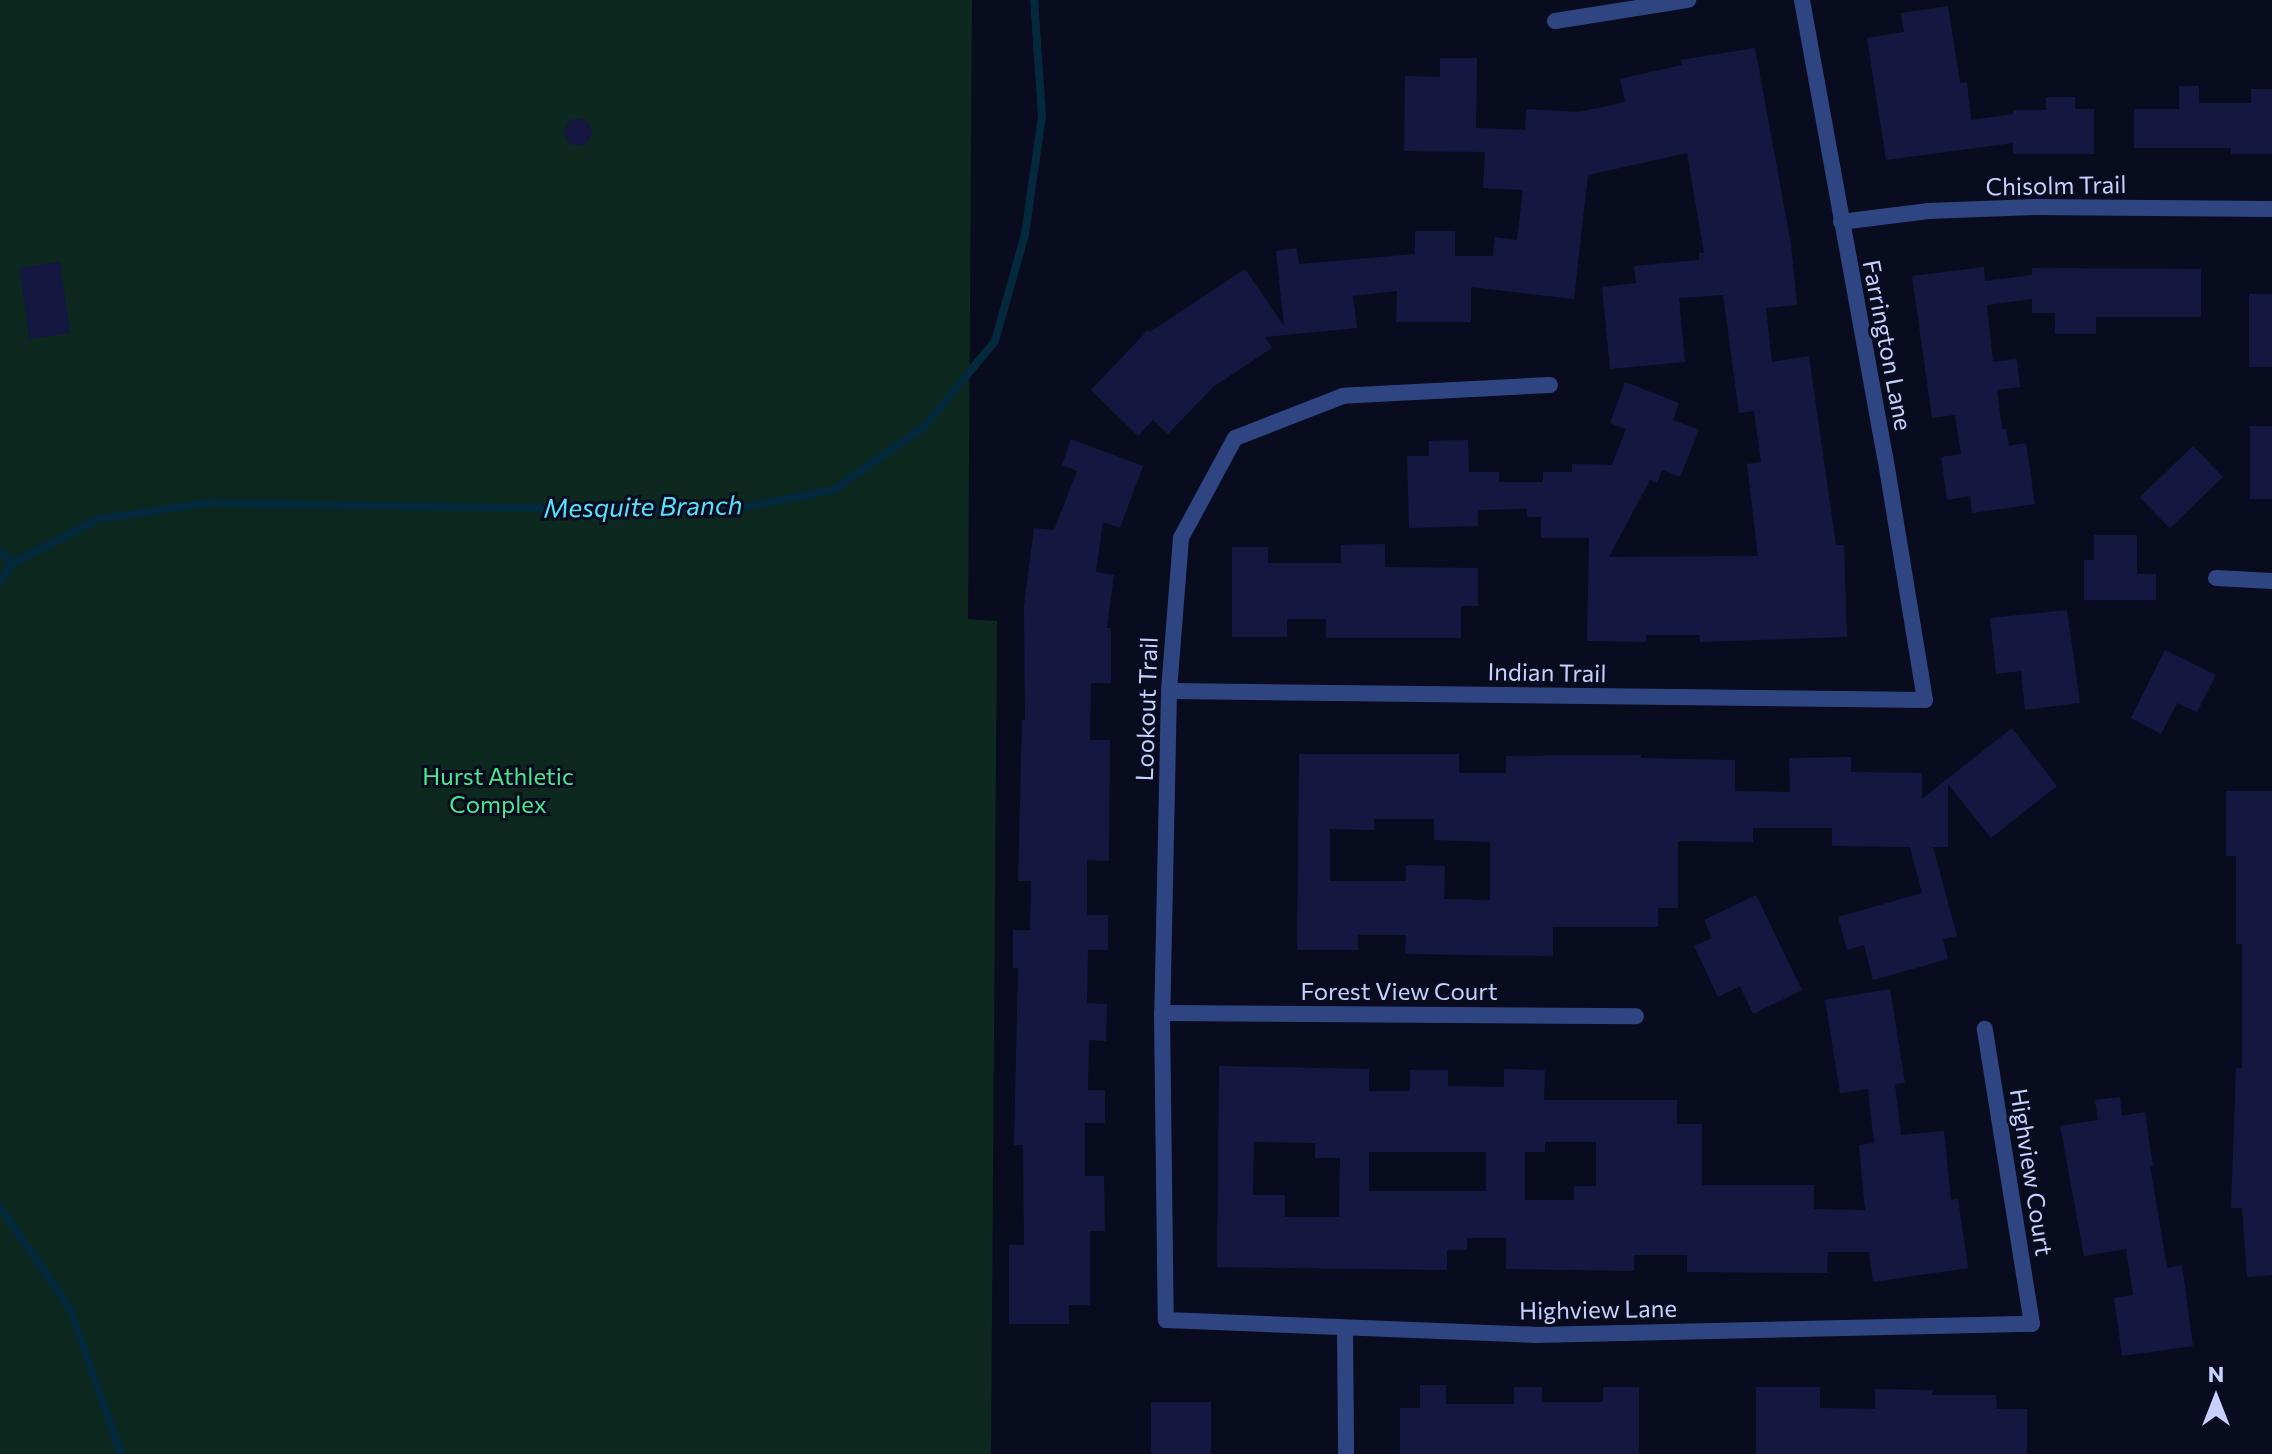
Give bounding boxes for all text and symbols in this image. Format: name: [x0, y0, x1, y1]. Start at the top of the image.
street label: Chisolm Trail: [1985, 169, 2127, 201]
street label: Farrington Lane: [1857, 257, 1919, 433]
water label: Mesquite Branch: [543, 489, 743, 523]
street label: Lookout Trail: [1129, 636, 1163, 782]
street label: Indian Trail: [1487, 657, 1607, 687]
park label: Hurst Athletic Complex: [422, 762, 574, 818]
street label: Forest View Court: [1300, 977, 1498, 1005]
street label: Highview Court: [2005, 1086, 2059, 1258]
street label: Highview Lane: [1519, 1293, 1677, 1325]
north arrow: [2176, 1358, 2256, 1438]
text: N: [2208, 1360, 2224, 1387]

